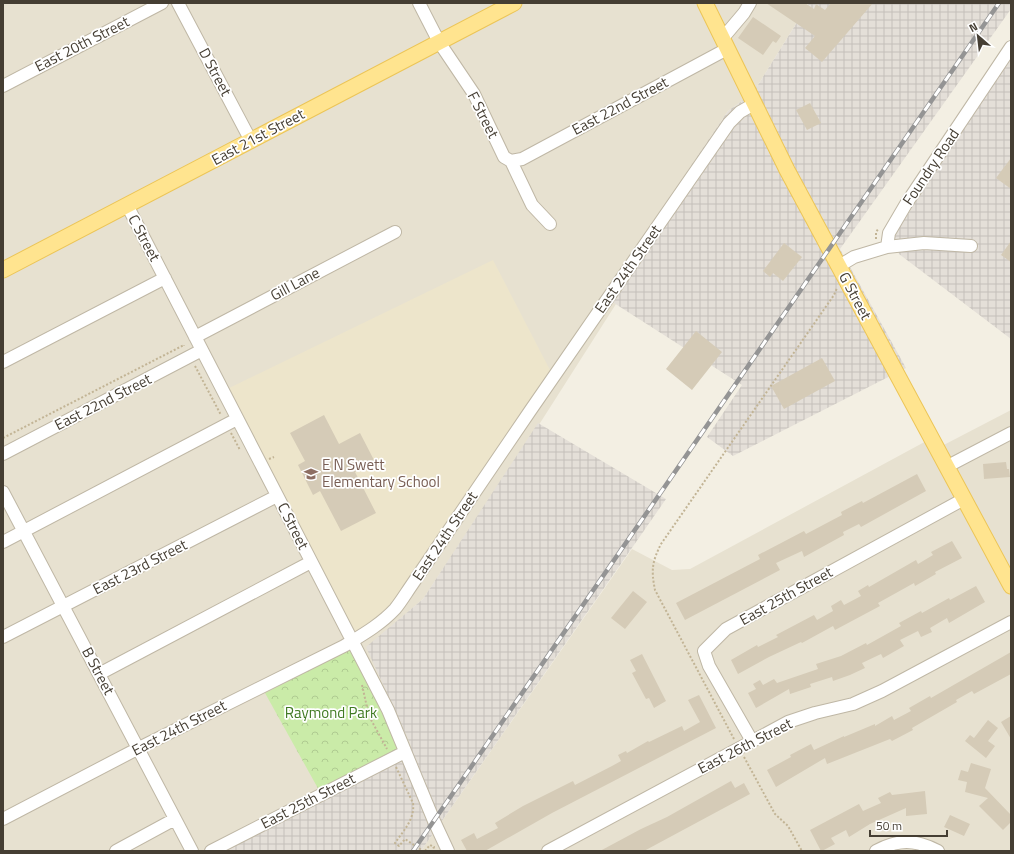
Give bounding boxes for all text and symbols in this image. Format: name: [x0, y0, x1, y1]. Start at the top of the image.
street label: East 20th Street: [30, 9, 134, 77]
north arrow: [958, 16, 998, 56]
text: N: [966, 18, 980, 36]
street label: D Street: [193, 44, 238, 101]
street label: East 22nd Street: [568, 70, 673, 141]
street label: F Street: [462, 87, 505, 143]
street label: East 21st Street: [207, 102, 309, 171]
street label: Foundry Road: [897, 124, 965, 210]
street label: C Street: [123, 210, 167, 266]
street label: East 24th Street: [589, 219, 667, 318]
street label: Gill Lane: [266, 261, 324, 306]
street label: G Street: [833, 268, 878, 324]
street label: East 22nd Street: [50, 367, 156, 436]
place label: E N Swett Elementary School: [322, 453, 440, 493]
school or university icon: E N Swett Elementary School: [303, 466, 319, 482]
street label: East 24th Street: [406, 486, 483, 585]
street label: C Street: [272, 498, 315, 554]
street label: East 23rd Street: [89, 533, 192, 600]
street label: East 25th Street: [735, 560, 837, 631]
street label: B Street: [76, 643, 121, 699]
street label: East 24th Street: [127, 693, 231, 761]
park label: Raymond Park: [285, 701, 377, 724]
street label: East 26th Street: [693, 711, 797, 779]
street label: East 25th Street: [256, 766, 360, 834]
scale bar: [870, 812, 947, 838]
text: 50 m: [876, 816, 902, 835]

